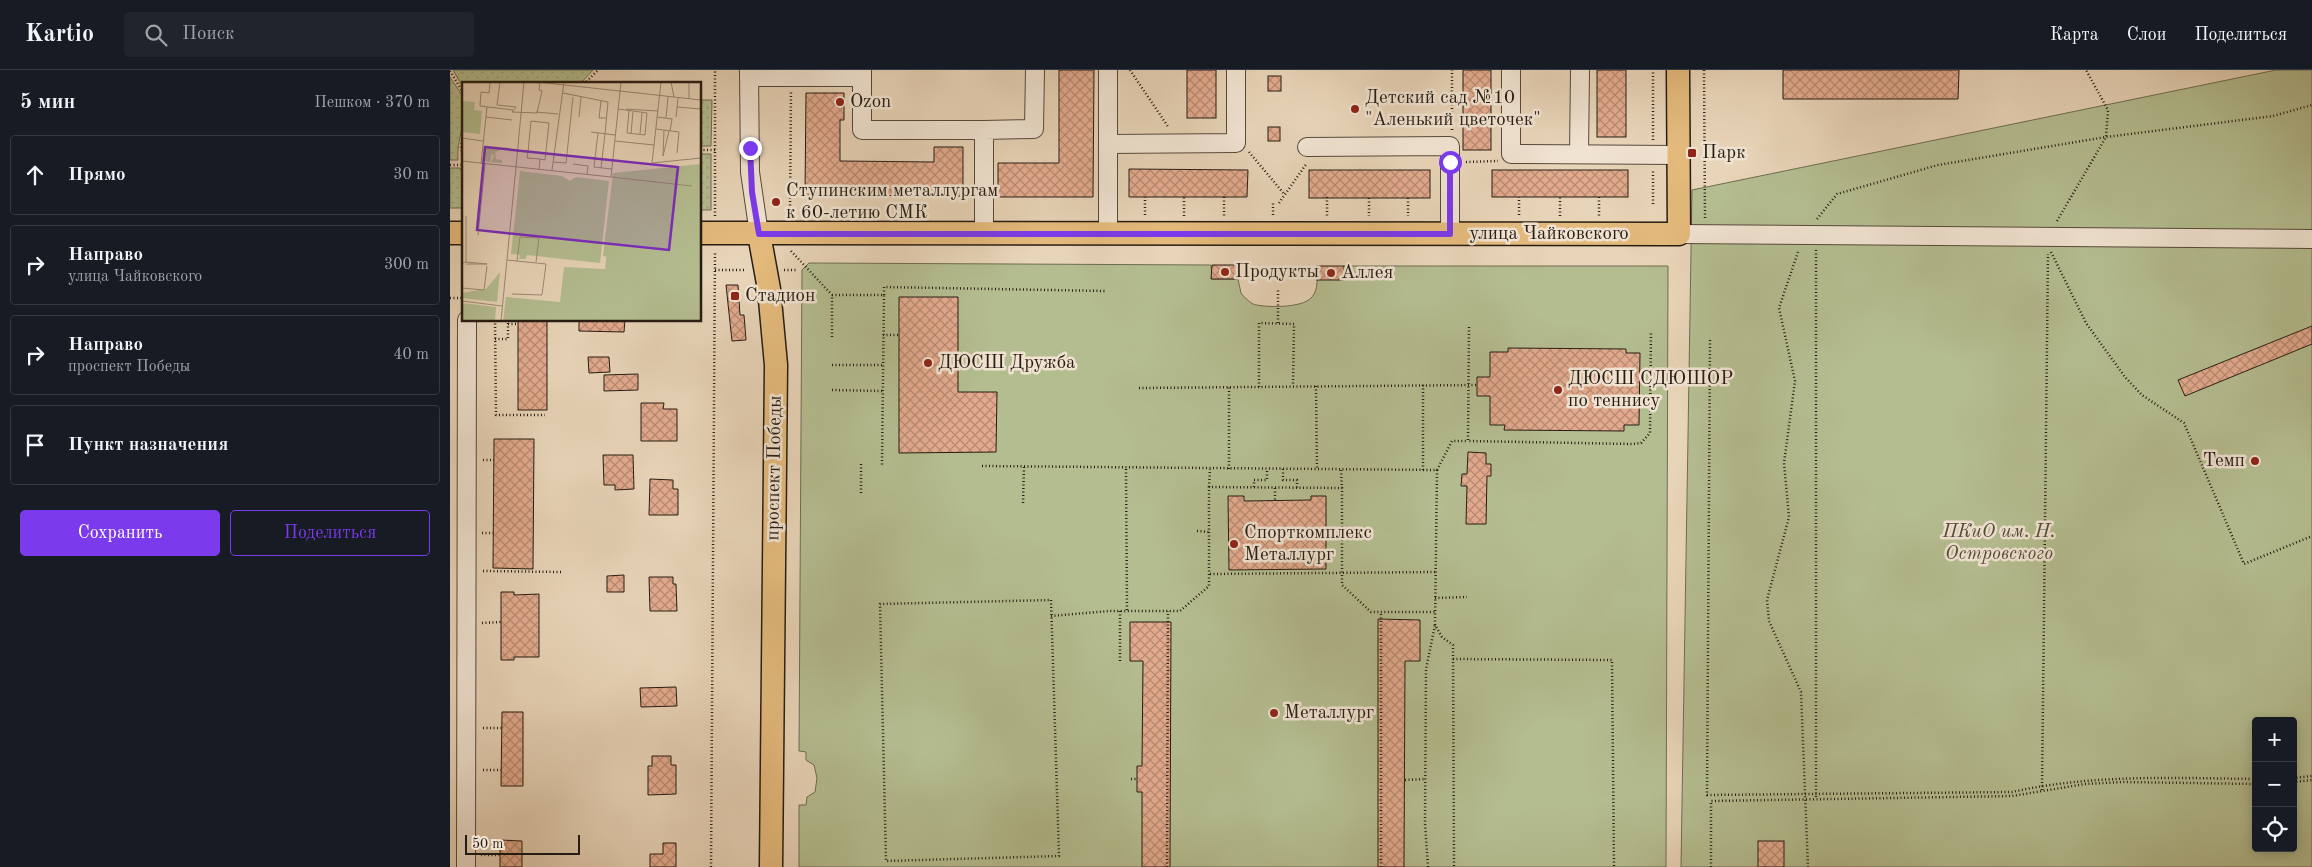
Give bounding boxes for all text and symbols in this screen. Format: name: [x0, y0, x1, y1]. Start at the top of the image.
search box: [124, 12, 474, 57]
icon: search: [142, 21, 170, 49]
text: Kartio: [25, 23, 94, 47]
text: Поиск: [182, 25, 234, 44]
text: Карта: [2050, 26, 2099, 44]
text: Слои: [2127, 26, 2166, 44]
text: Поделиться: [2194, 26, 2287, 44]
inset map: [462, 82, 701, 321]
place label: Детский сад №10 "Аленький цветочек": [1365, 89, 1541, 130]
text: 5 мин: [20, 92, 75, 113]
place label: Ozon: [850, 93, 891, 112]
text: Пешком · 370 m: [314, 95, 430, 111]
marker: Ozon: [834, 96, 846, 108]
marker: Детский сад №10 "Аленький цветочек": [1349, 103, 1361, 115]
route end: [739, 137, 762, 160]
place label: Парк: [1702, 144, 1746, 163]
marker: Парк: [1686, 147, 1698, 159]
route start: [1439, 151, 1462, 174]
icon: ahead: [21, 161, 49, 189]
text: Прямо: [68, 166, 126, 185]
text: 30 m: [393, 167, 429, 183]
place label: Ступинским металлургам к 60-летию СМК: [786, 182, 998, 223]
marker: Ступинским металлургам к 60-летию СМК: [770, 196, 782, 208]
street label: улица Чайковского: [1469, 225, 1629, 244]
text: Направо: [68, 246, 143, 265]
icon: right: [21, 251, 49, 279]
text: 300 m: [384, 257, 429, 273]
place label: Продукты: [1235, 263, 1319, 282]
place label: Аллея: [1341, 264, 1393, 283]
marker: Продукты: [1219, 266, 1231, 278]
marker: Аллея: [1325, 267, 1337, 279]
text: улица Чайковского: [68, 269, 202, 285]
place label: Стадион: [745, 287, 815, 306]
marker: Стадион: [729, 290, 741, 302]
text: Направо: [68, 336, 143, 355]
icon: right: [21, 341, 49, 369]
text: 40 m: [393, 347, 429, 363]
place label: ДЮСШ Дружба: [938, 354, 1076, 373]
marker: ДЮСШ Дружба: [922, 357, 934, 369]
text: проспект Победы: [68, 359, 190, 375]
place label: ДЮСШ СДЮШОР по теннису: [1568, 370, 1733, 411]
marker: ДЮСШ СДЮШОР по теннису: [1552, 384, 1564, 396]
street label: проспект Победы: [764, 395, 786, 541]
icon: arrive: [21, 431, 49, 459]
text: Пункт назначения: [68, 436, 228, 455]
place label: Темп: [2203, 452, 2245, 471]
marker: Темп: [2249, 455, 2261, 467]
button: Сохранить: [20, 510, 220, 556]
button: Поделиться: [230, 510, 430, 556]
park label: ПКиО им. Н. Островского: [1942, 523, 2055, 564]
place label: Спорткомплекс Металлург: [1244, 524, 1372, 565]
marker: Спорткомплекс Металлург: [1228, 538, 1240, 550]
place label: Металлург: [1284, 704, 1374, 723]
marker: Металлург: [1268, 707, 1280, 719]
map controls: [2252, 717, 2297, 852]
button: +: [2252, 717, 2297, 762]
button: −: [2252, 762, 2297, 807]
button: locate: [2252, 807, 2297, 852]
scale bar: [465, 832, 580, 855]
text: 50 m: [472, 837, 503, 851]

